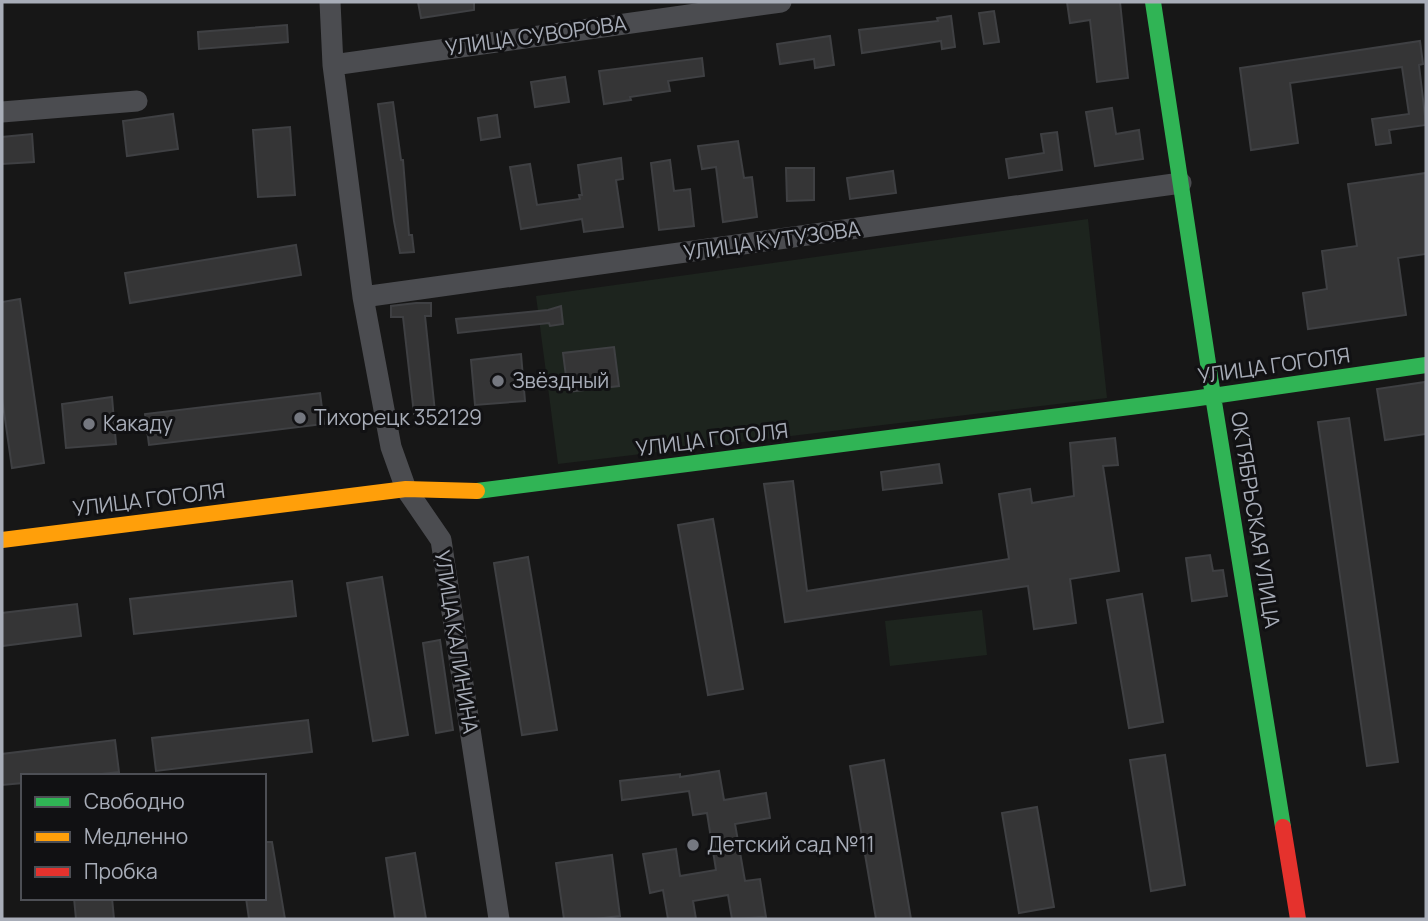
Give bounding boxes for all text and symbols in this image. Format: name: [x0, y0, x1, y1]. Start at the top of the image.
street label: УЛИЦА СУВОРОВА: [443, 8, 628, 62]
street label: УЛИЦА КУТУЗОВА: [682, 214, 862, 266]
street label: УЛИЦА ГОГОЛЯ: [1196, 340, 1352, 390]
place label: Звёздный: [512, 366, 609, 394]
marker: Звёздный: [490, 373, 506, 389]
place label: Тихорецк 352129: [314, 403, 482, 431]
place label: Какаду: [103, 409, 173, 437]
marker: Тихорецк 352129: [292, 410, 308, 426]
street label: ОКТЯБРЬСКАЯ УЛИЦА: [1225, 410, 1287, 630]
marker: Какаду: [81, 416, 97, 432]
street label: УЛИЦА ГОГОЛЯ: [634, 416, 790, 462]
street label: УЛИЦА ГОГОЛЯ: [71, 476, 227, 522]
street label: УЛИЦА КАЛИНИНА: [429, 548, 485, 736]
legend: [21, 774, 266, 900]
text: Свободно: [84, 787, 185, 815]
text: Медленно: [84, 822, 188, 850]
place label: Детский сад №11: [707, 830, 875, 858]
marker: Детский сад №11: [685, 837, 701, 853]
text: Пробка: [84, 857, 158, 885]

